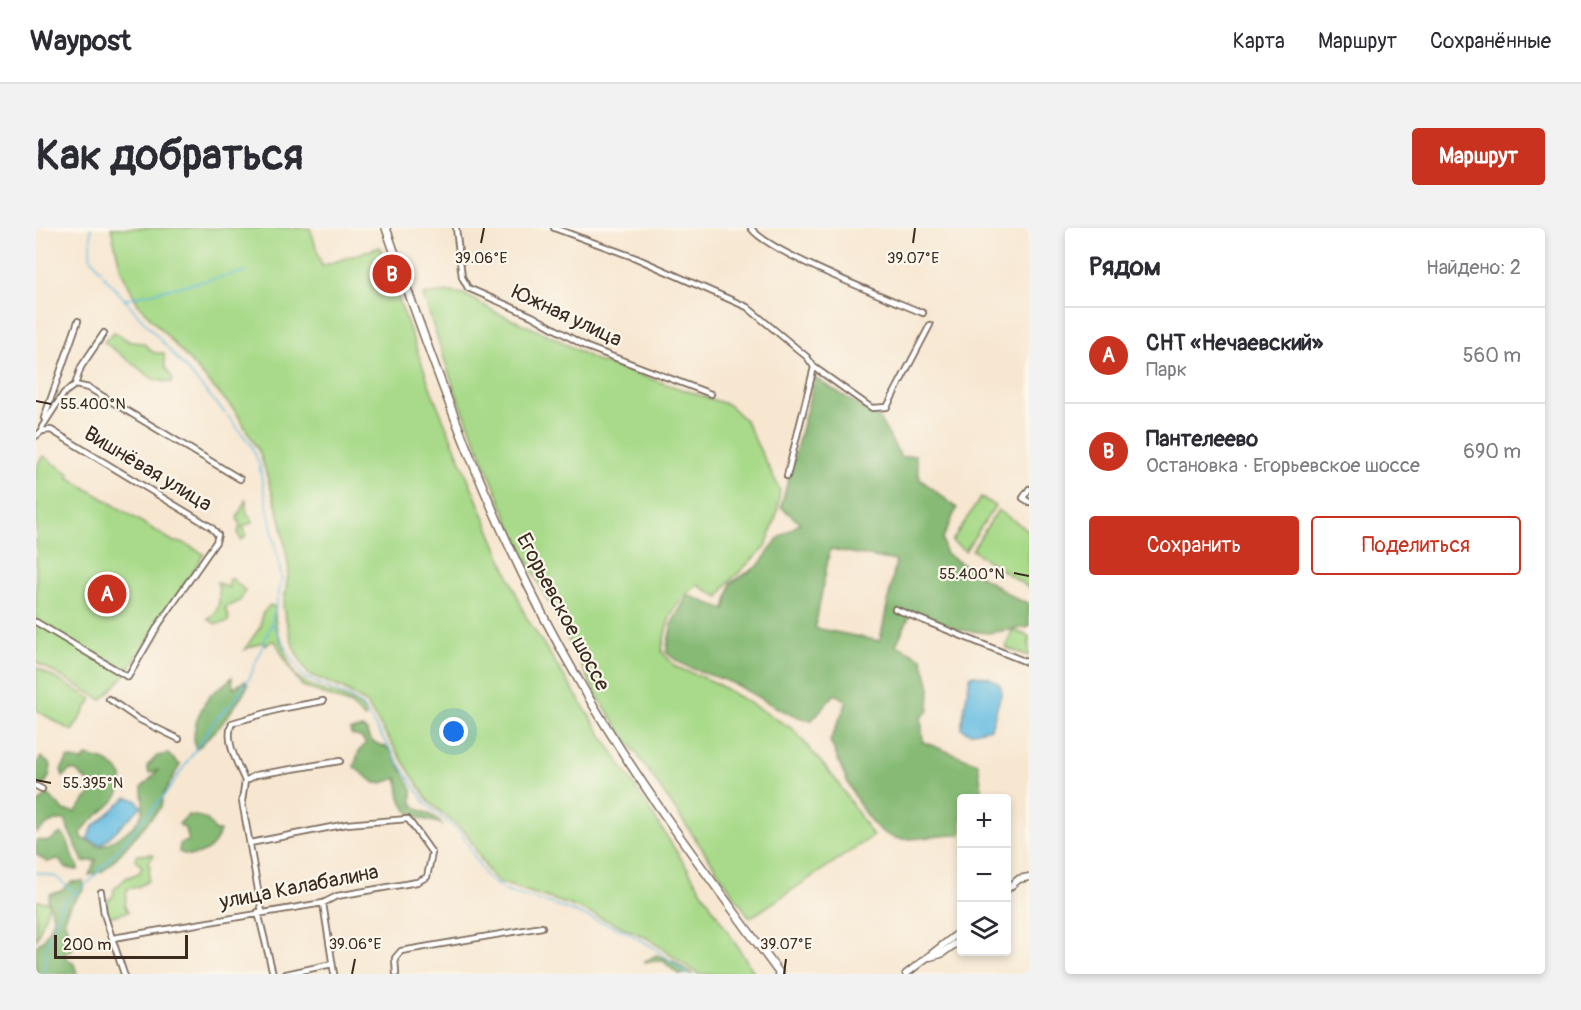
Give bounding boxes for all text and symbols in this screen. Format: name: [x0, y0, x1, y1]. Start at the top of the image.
text: Waypost: [30, 24, 131, 59]
text: Карта: [1233, 28, 1285, 55]
text: Маршрут: [1318, 28, 1397, 55]
text: Сохранённые: [1430, 28, 1551, 55]
button: Маршрут: [1412, 128, 1545, 185]
text: Как добраться: [36, 130, 303, 182]
text: 39.06°E: [455, 249, 508, 268]
text: 39.07°E: [887, 249, 939, 268]
text: Рядом: [1089, 251, 1161, 283]
pin: B: [372, 252, 412, 296]
text: Найдено: 2: [1426, 255, 1521, 280]
street label: Южная улица: [508, 279, 626, 353]
text: СНТ «Нечаевский»: [1146, 329, 1323, 357]
text: A: [1102, 343, 1115, 368]
text: 560 m: [1463, 343, 1521, 368]
text: Парк: [1146, 357, 1187, 382]
text: 55.400°N: [60, 395, 126, 414]
street label: Вишнёвая улица: [79, 420, 217, 518]
text: Пантелеево: [1146, 425, 1258, 453]
text: B: [1103, 439, 1114, 464]
text: 690 m: [1463, 439, 1521, 464]
text: Остановка · Егорьевское шоссе: [1146, 453, 1420, 478]
button: Сохранить: [1089, 516, 1299, 575]
button: Поделиться: [1311, 516, 1521, 575]
street label: Егорьевское шоссе: [510, 528, 616, 696]
text: 55.400°N: [939, 565, 1005, 584]
pin: A: [88, 572, 126, 616]
your location: [439, 717, 468, 746]
text: 55.395°N: [63, 774, 123, 793]
map controls: [957, 794, 1011, 956]
button: +: [957, 794, 1011, 848]
button: −: [957, 848, 1011, 902]
street label: улица Калабалина: [216, 858, 381, 916]
button: layers: [957, 902, 1011, 956]
scale bar: [54, 932, 188, 960]
text: 200 m: [63, 935, 111, 955]
text: 39.06°E: [329, 935, 382, 954]
text: 39.07°E: [760, 935, 812, 954]

